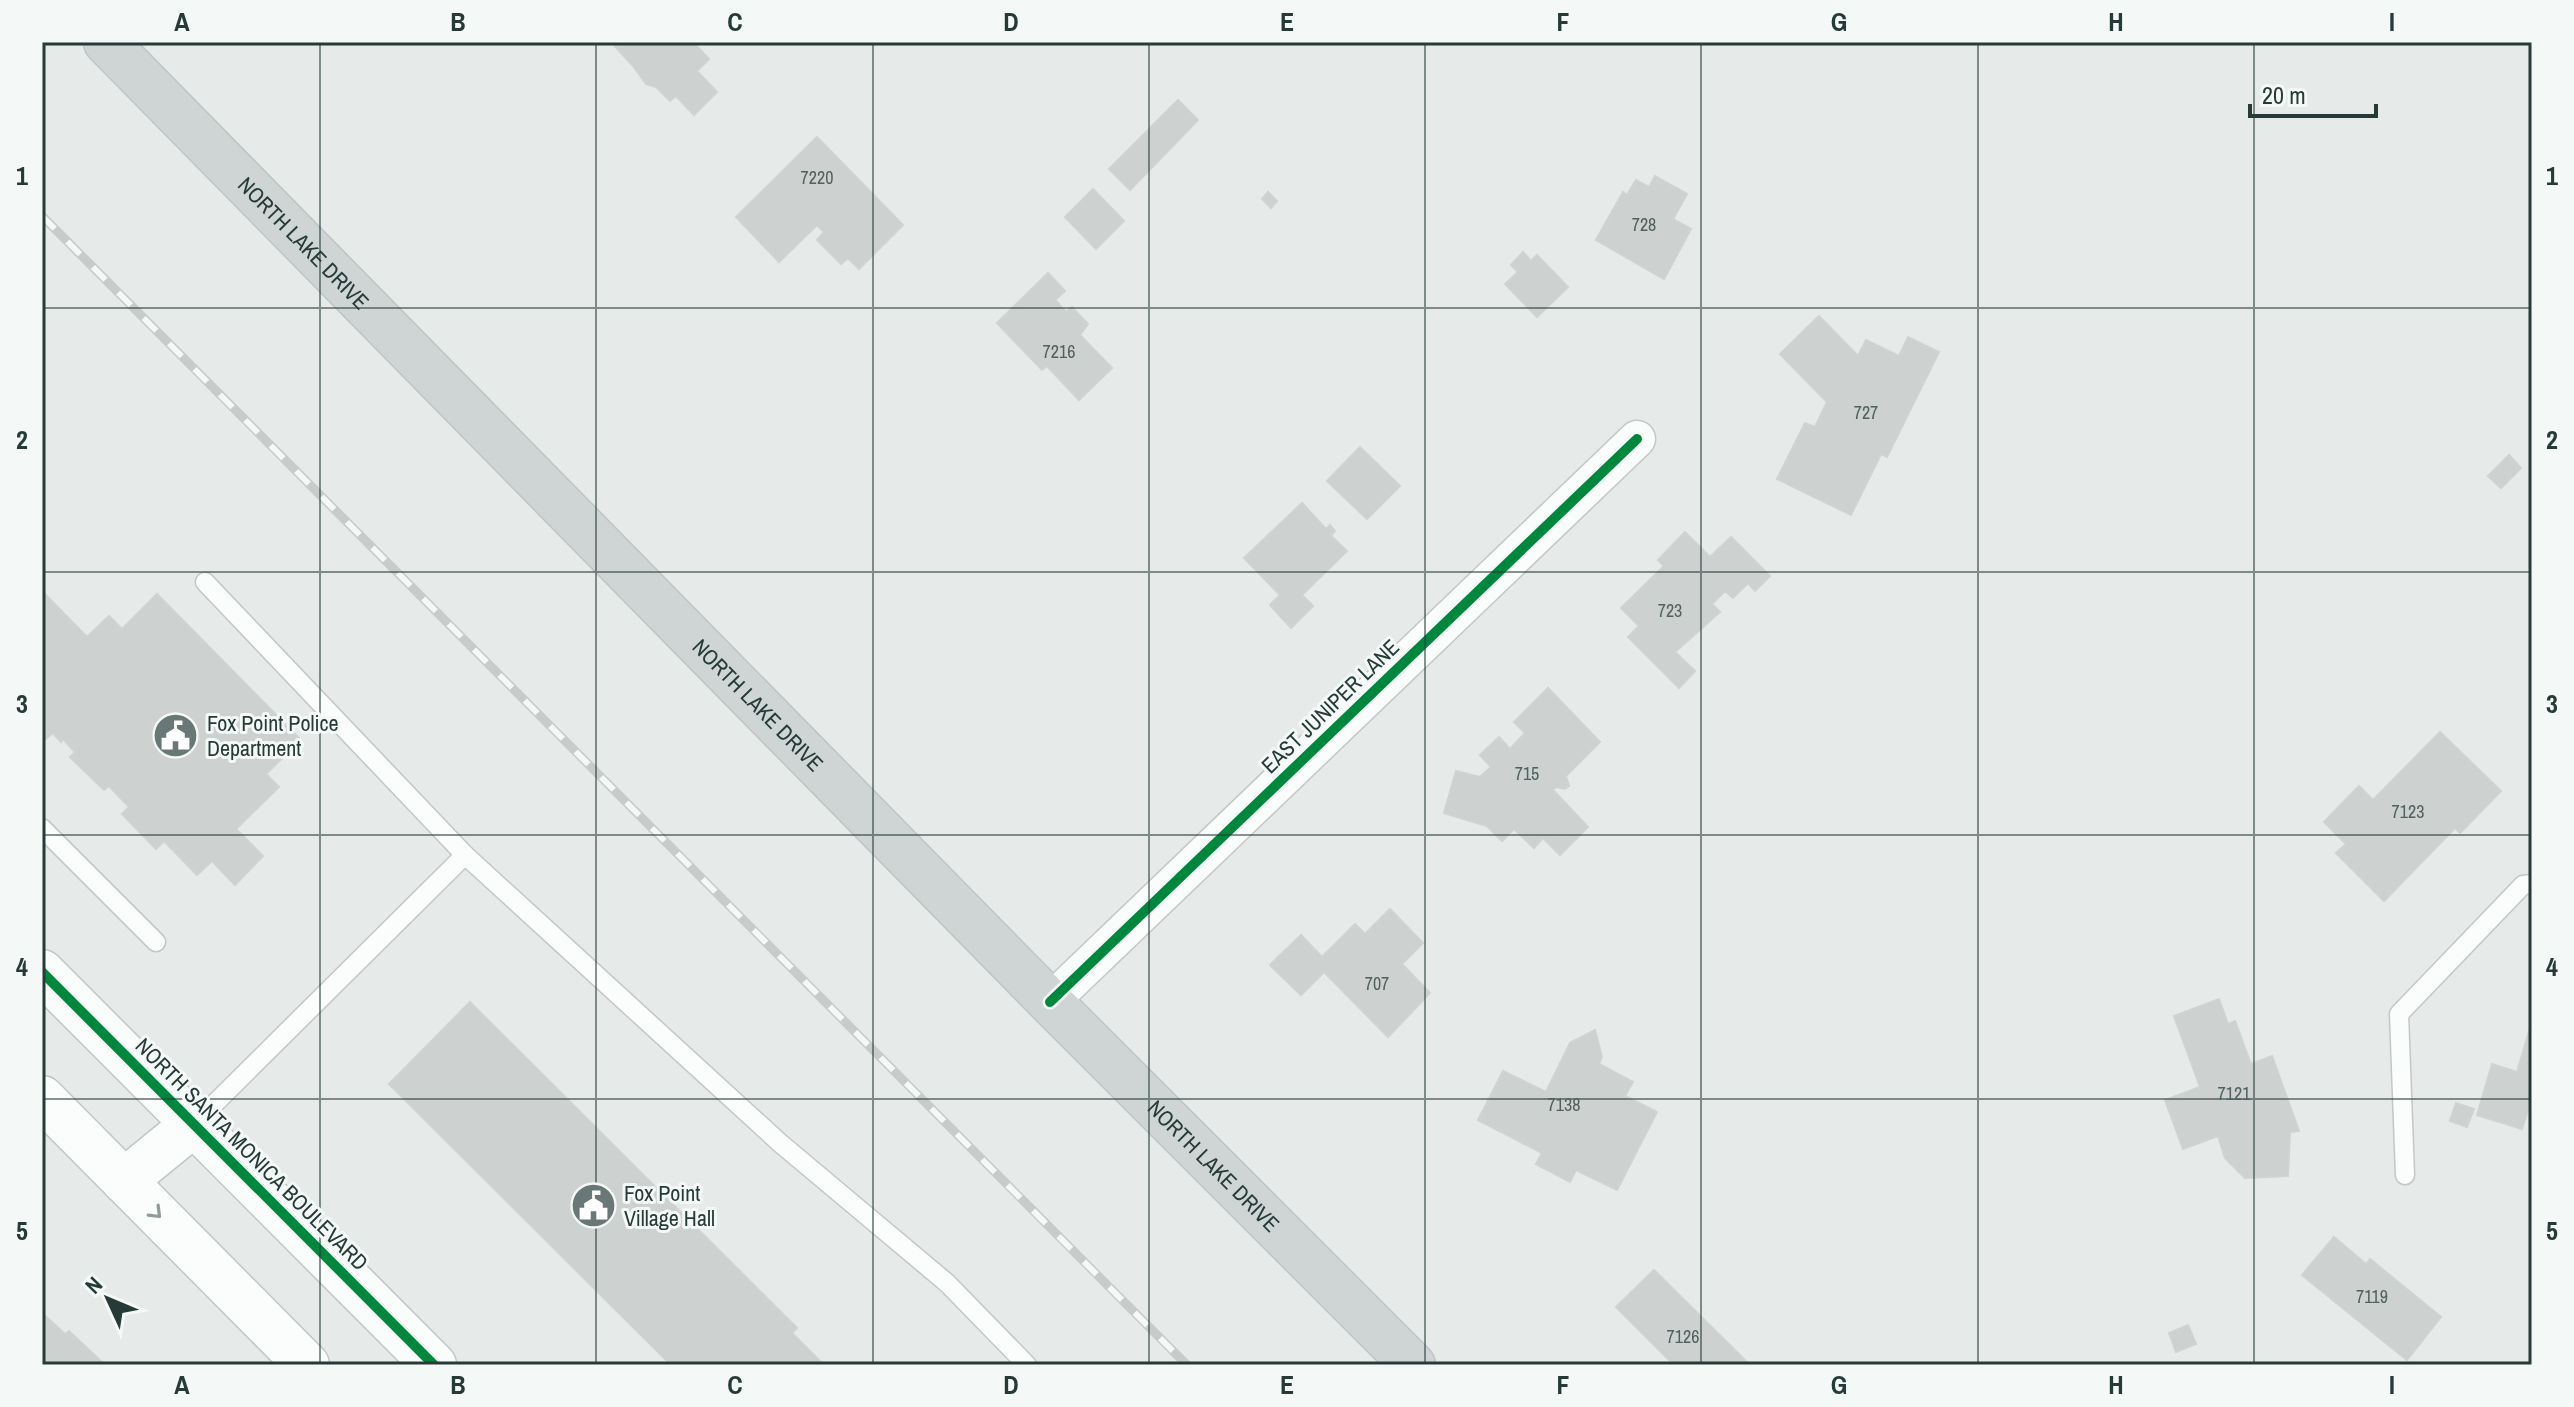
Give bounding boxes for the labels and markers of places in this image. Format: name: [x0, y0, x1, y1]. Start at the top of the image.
place label: Fox Point Police Department: [207, 708, 339, 763]
public building icon: Fox Point Police Department: [152, 712, 200, 760]
place label: Fox Point Village Hall: [624, 1178, 715, 1233]
public building icon: Fox Point Village Hall: [569, 1182, 617, 1230]

